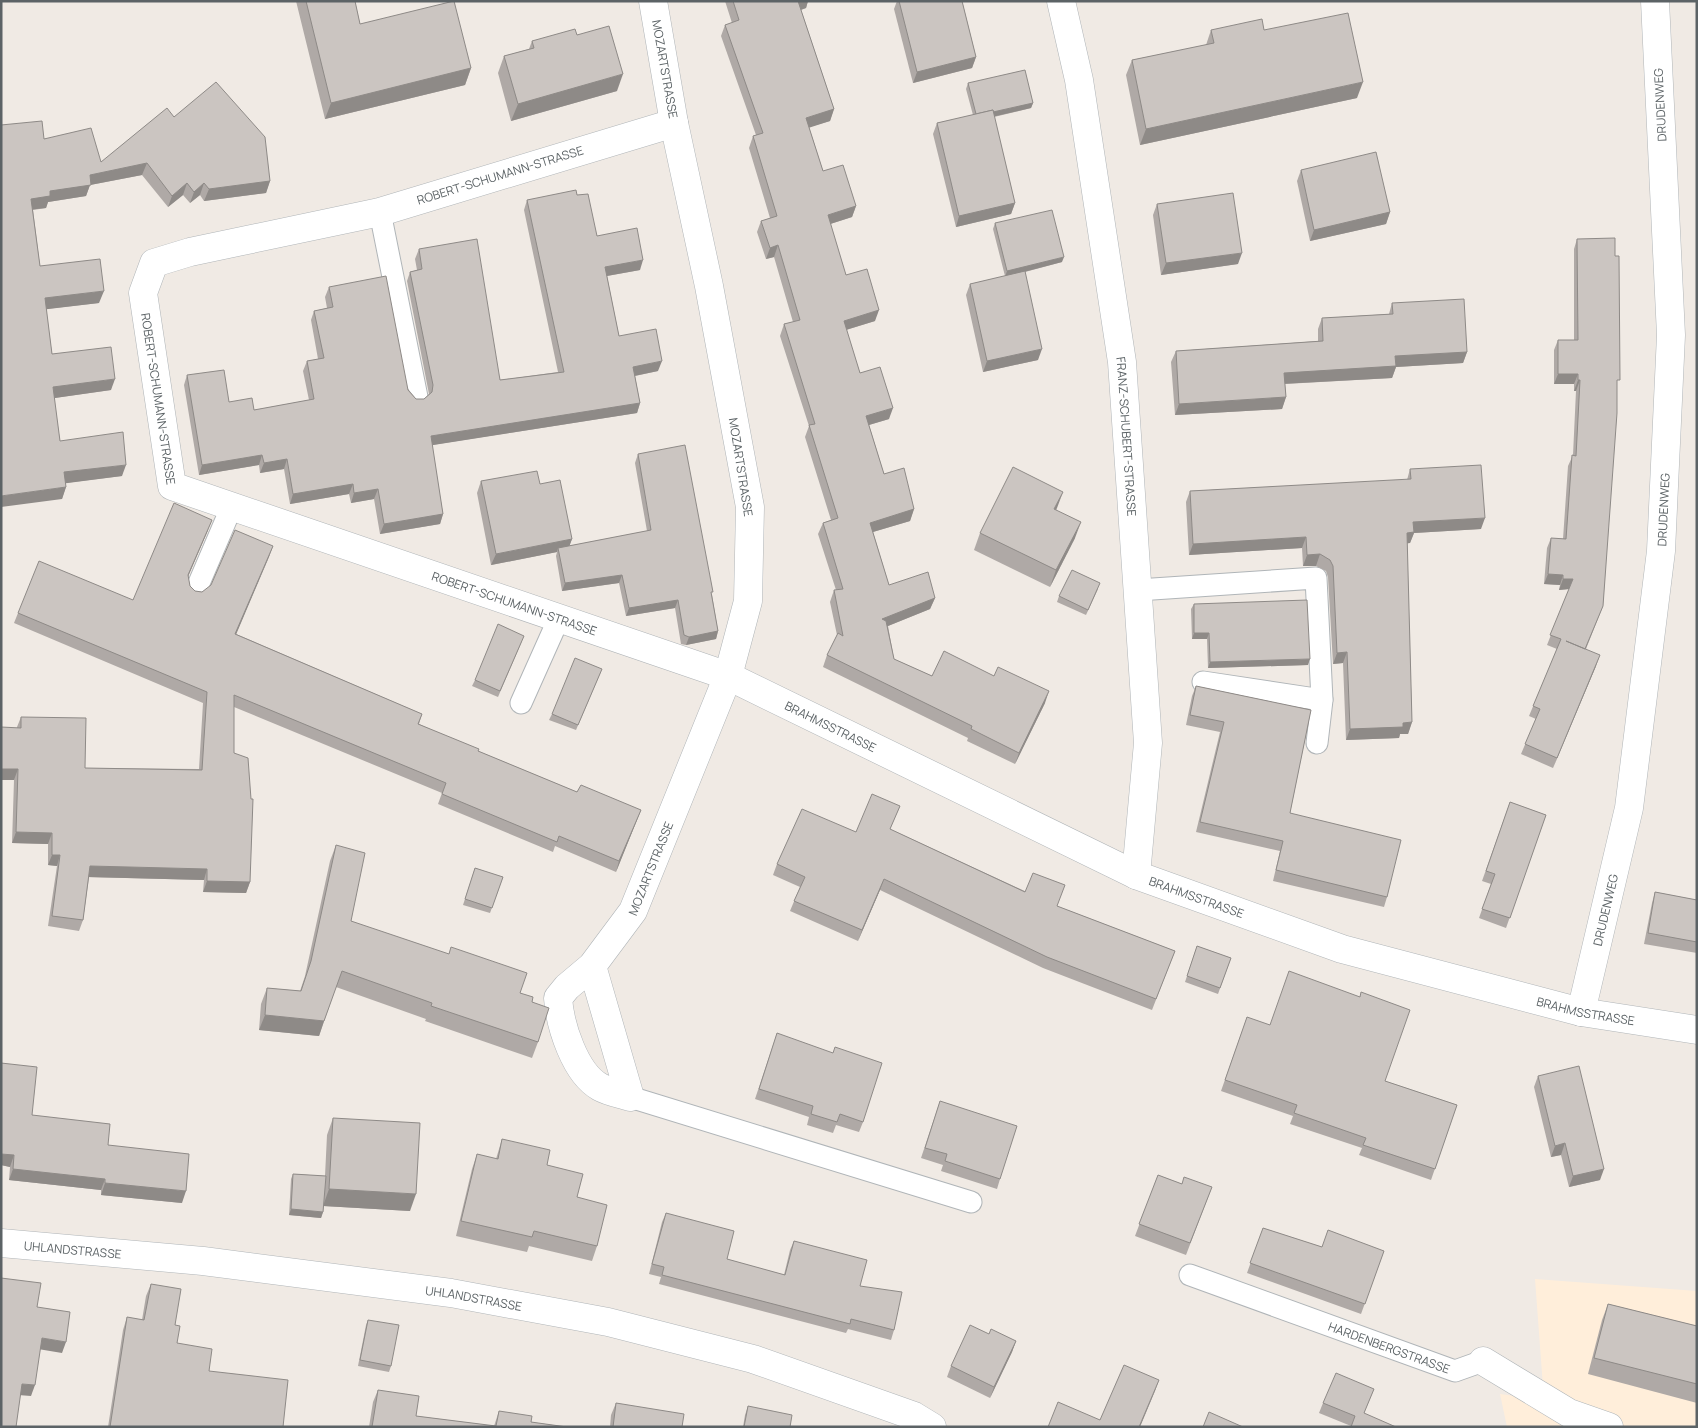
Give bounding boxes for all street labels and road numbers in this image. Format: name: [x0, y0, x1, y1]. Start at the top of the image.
street label: MOZARTSTRASSE: [648, 18, 682, 120]
street label: DRUDENWEG: [1650, 67, 1670, 142]
street label: ROBERT-SCHUMANN-STRASSE: [415, 141, 585, 208]
street label: ROBERT-SCHUMANN-STRASSE: [138, 312, 180, 486]
street label: FRANZ-SCHUBERT-STRASSE: [1113, 356, 1141, 517]
street label: MOZARTSTRASSE: [725, 416, 757, 518]
street label: DRUDENWEG: [1653, 472, 1673, 547]
street label: ROBERT-SCHUMANN-STRASSE: [430, 567, 599, 639]
street label: BRAHMSSTRASSE: [782, 697, 879, 756]
street label: MOZARTSTRASSE: [624, 819, 677, 918]
street label: BRAHMSSTRASSE: [1147, 872, 1247, 922]
street label: DRUDENWEG: [1588, 872, 1622, 947]
street label: BRAHMSSTRASSE: [1535, 992, 1636, 1029]
street label: UHLANDSTRASSE: [23, 1237, 122, 1262]
street label: UHLANDSTRASSE: [424, 1281, 524, 1314]
street label: HARDENBERGSTRASSE: [1326, 1317, 1453, 1377]

